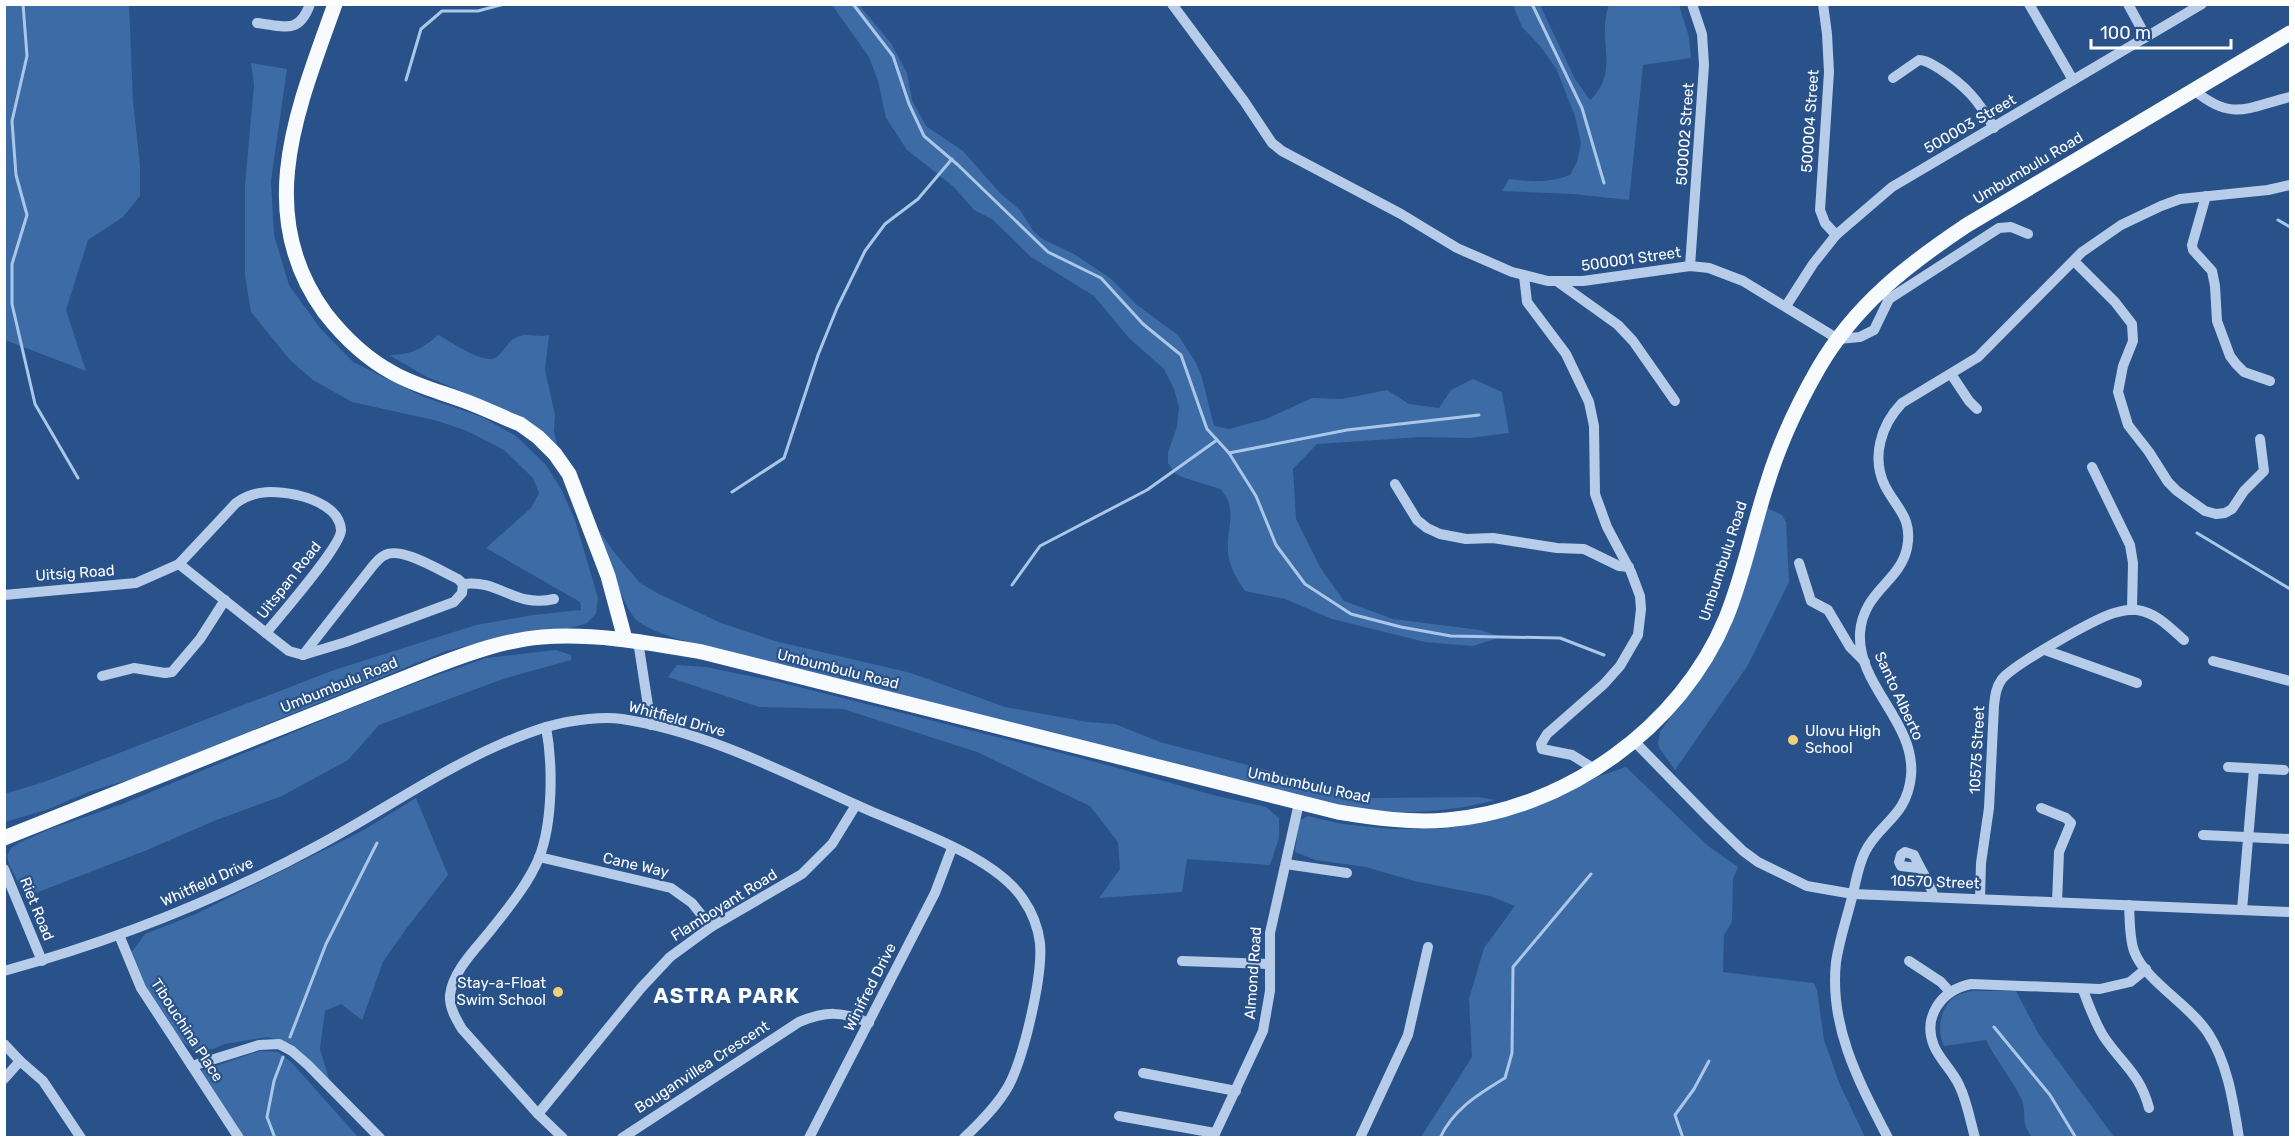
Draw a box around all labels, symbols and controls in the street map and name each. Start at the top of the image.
scale bar [2091,12,2230,50]
text: 100 m [2100,22,2151,44]
street label: 500004 Street [1797,69,1823,173]
street label: 500002 Street [1672,82,1698,186]
street label: 500003 Street [1921,90,2019,158]
street label: Umbumbulu Road [1970,128,2086,208]
street label: 500001 Street [1580,243,1682,275]
street label: Umbumbulu Road [1695,499,1751,623]
street label: Uitspan Road [253,538,325,622]
street label: Uitsig Road [35,561,115,585]
street label: Umbumbulu Road [775,645,901,693]
street label: Santo Alberto [1871,649,1927,743]
street label: Umbumbulu Road [278,653,400,717]
street label: Whitfield Drive [627,697,727,741]
street label: 10575 Street [1966,705,1988,795]
place label: Ulovu High School [1805,722,1881,757]
marker: Ulovu High School [1786,733,1800,747]
street label: Umbumbulu Road [1246,763,1372,807]
street label: Cane Way [601,849,671,881]
street label: Whitfield Drive [158,854,256,910]
street label: Flamboyant Road [668,865,780,945]
street label: 10570 Street [1890,871,1980,893]
street label: Riet Road [16,875,58,943]
street label: Almond Road [1241,926,1265,1020]
street label: Winifred Drive [840,940,900,1034]
place label: Stay-a-Float Swim School [456,974,546,1009]
street label: Tibouchina Place [147,975,227,1085]
district label: ASTRA PARK [654,983,800,1008]
marker: Stay-a-Float Swim School [551,985,565,999]
street label: Bouganvillea Crescent [631,1017,773,1117]

